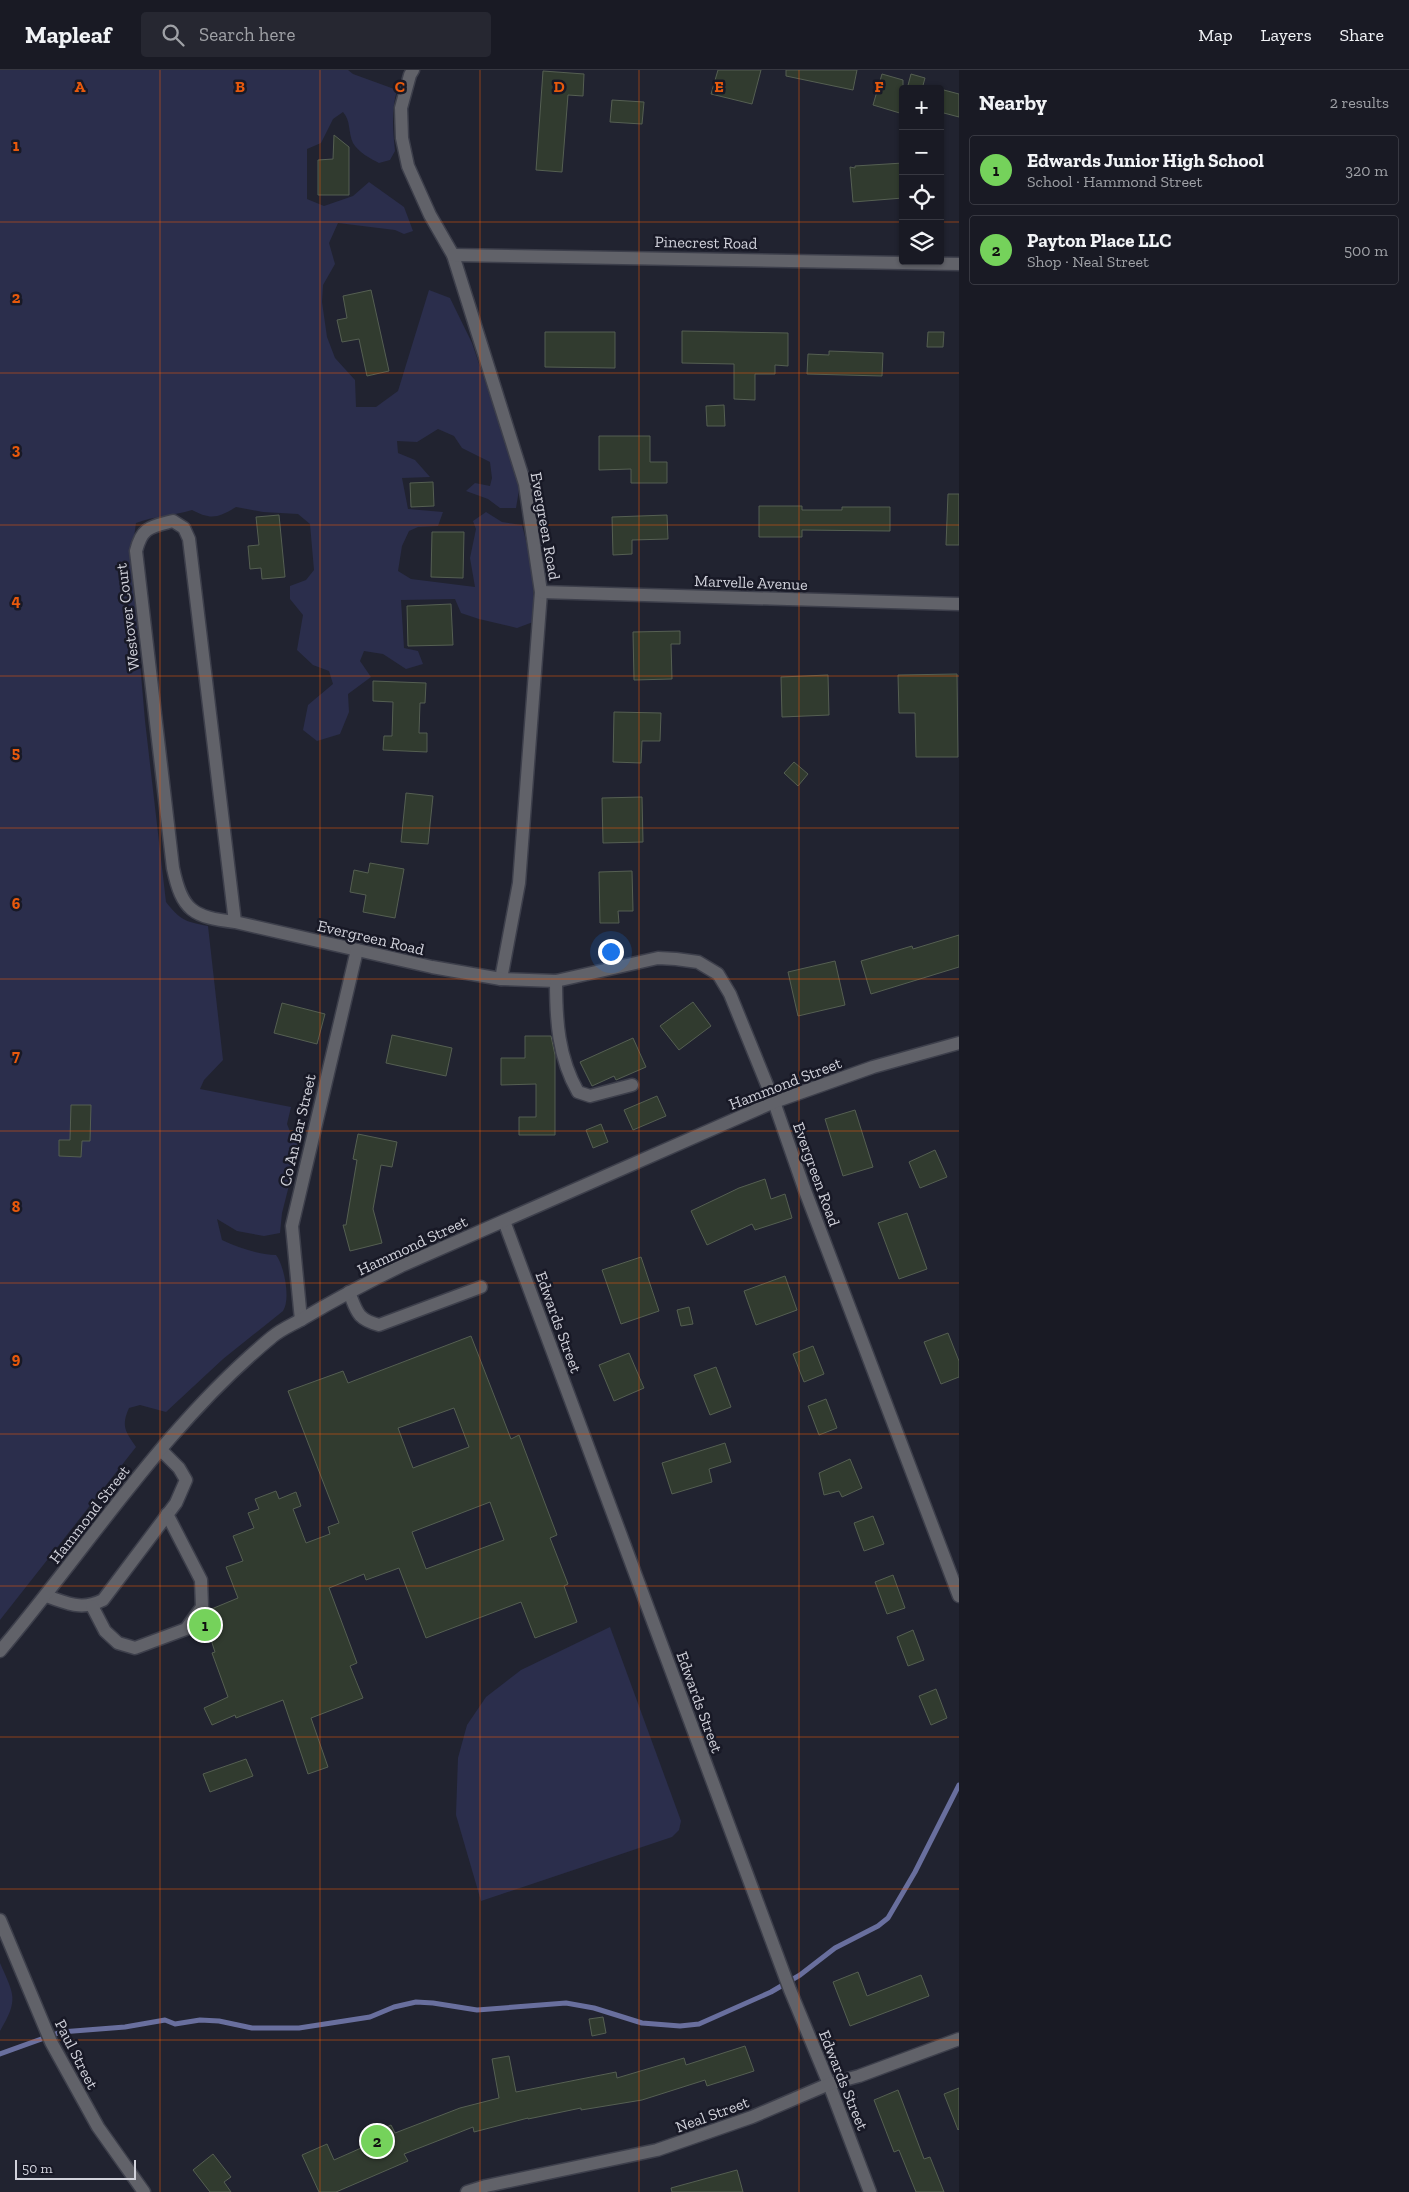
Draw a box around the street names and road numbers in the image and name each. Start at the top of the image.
street label: Pinecrest Road [654,232,758,253]
street label: Evergreen Road [527,471,564,582]
street label: Westover Court [111,562,144,672]
street label: Marvelle Avenue [694,571,808,594]
street label: Evergreen Road [316,916,426,959]
street label: Hammond Street [726,1053,844,1114]
street label: Co An Bar Street [275,1072,320,1188]
street label: Evergreen Road [789,1120,844,1229]
street label: Hammond Street [354,1212,470,1279]
street label: Edwards Street [531,1269,586,1375]
street label: Hammond Street [45,1461,134,1567]
street label: Edwards Street [672,1649,727,1755]
street label: Paul Street [51,2016,102,2092]
street label: Edwards Street [815,2027,872,2133]
street label: Neal Street [673,2092,752,2137]

